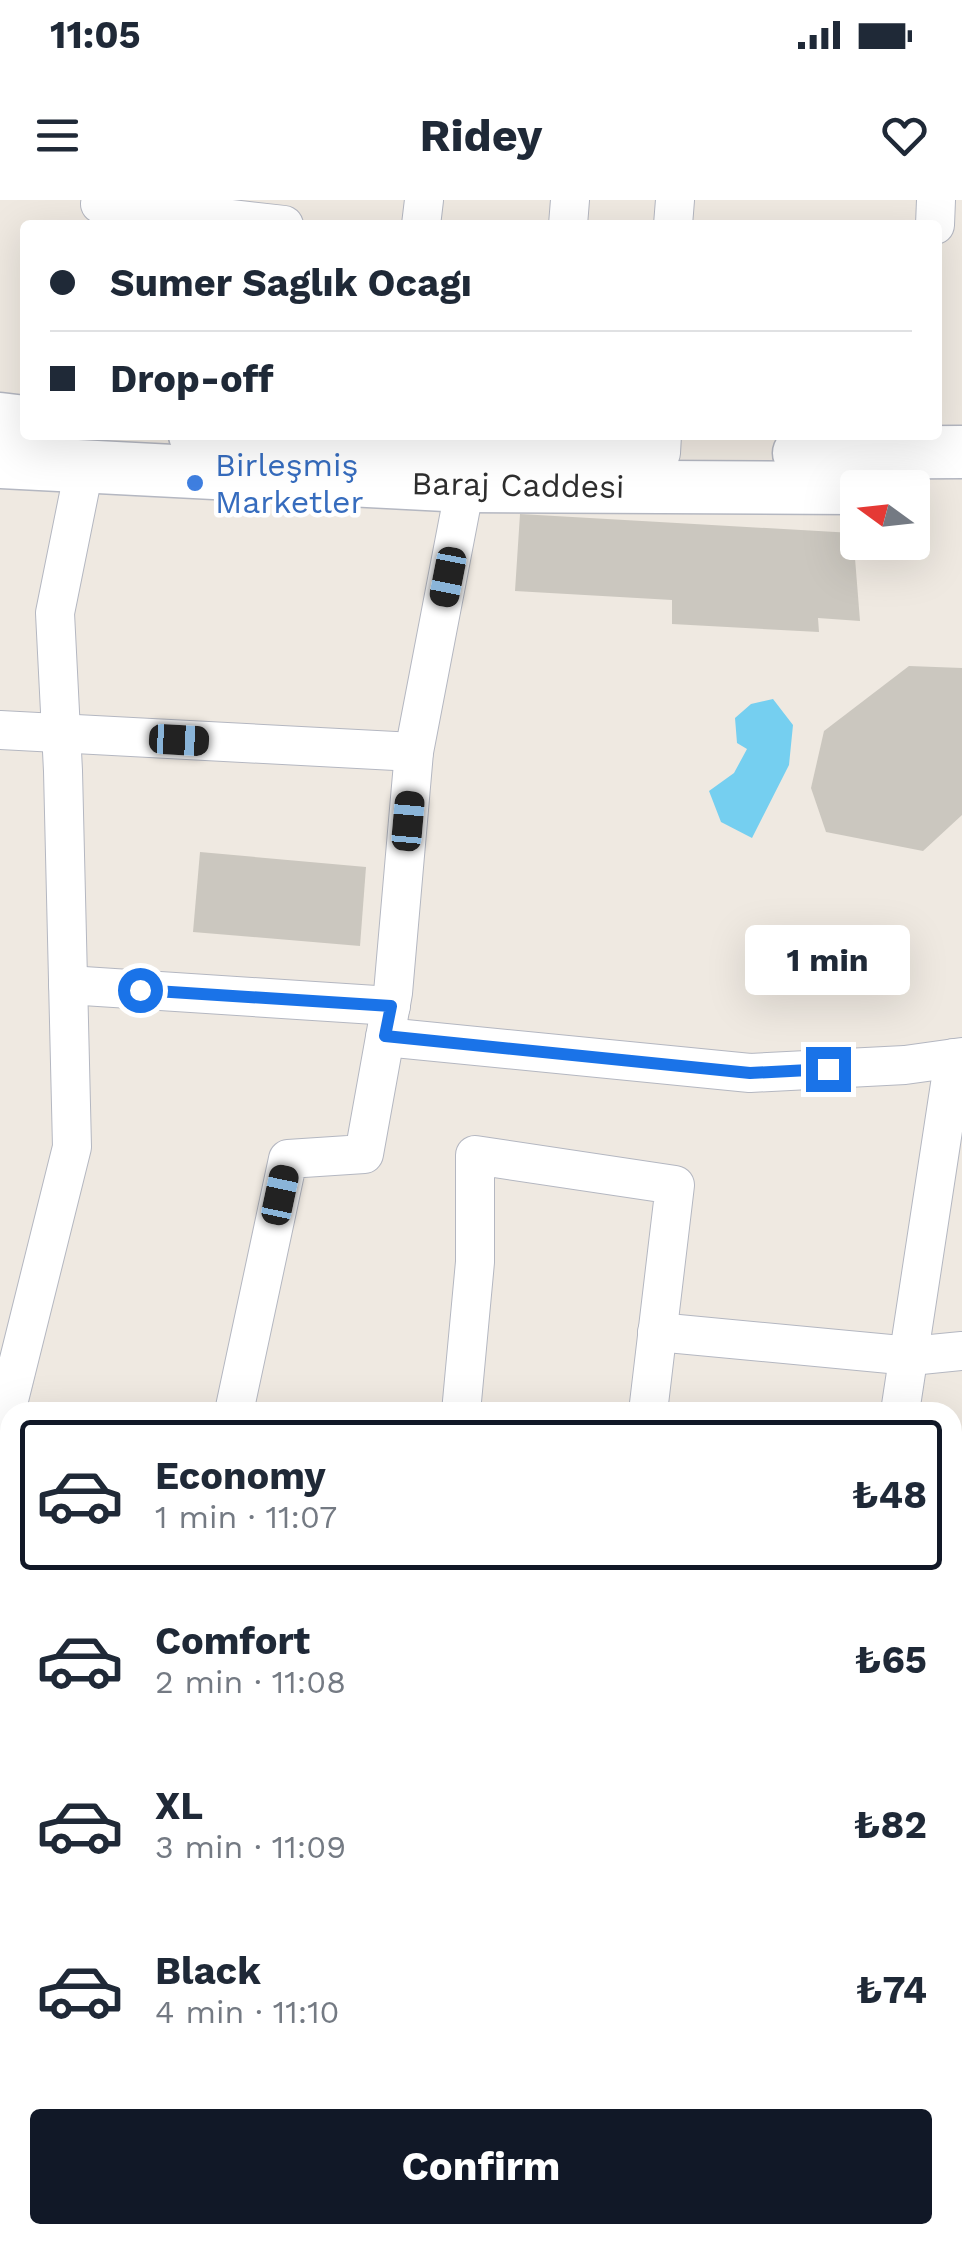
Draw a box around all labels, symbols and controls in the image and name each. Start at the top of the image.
text: 11:05 [50,13,141,57]
icon: menu [30,108,85,163]
icon: heart [877,108,932,163]
text: Ridey [420,109,542,162]
text: Sumer Saglık Ocagı [110,261,472,305]
text: Drop-off [110,357,274,401]
place label: Birleşmiş Marketler [215,446,364,521]
street label: Baraj Caddesi [411,464,625,506]
north arrow [840,470,930,560]
map controls [840,470,930,560]
marker: Birleşmiş Marketler [184,472,206,494]
car [428,545,468,609]
car [148,723,210,757]
car [390,790,426,852]
callout: 1 min [746,924,910,994]
text: 1 min [786,941,869,979]
route start [118,968,163,1013]
route end [806,1047,851,1092]
car [259,1163,301,1227]
icon: car [35,1450,125,1540]
text: Economy [155,1454,326,1498]
text: ₺48 [852,1473,927,1517]
text: 1 min · 11:07 [155,1498,337,1536]
icon: car [35,1615,125,1705]
text: Comfort [155,1619,310,1663]
text: ₺65 [854,1638,927,1682]
text: 2 min · 11:08 [155,1663,346,1701]
icon: car [35,1780,125,1870]
text: XL [155,1784,203,1828]
text: ₺82 [854,1803,927,1847]
text: 3 min · 11:09 [155,1828,346,1866]
icon: car [35,1945,125,2035]
text: Black [155,1949,261,1993]
text: ₺74 [856,1968,927,2012]
text: 4 min · 11:10 [155,1993,340,2031]
button: Confirm [30,2109,932,2224]

